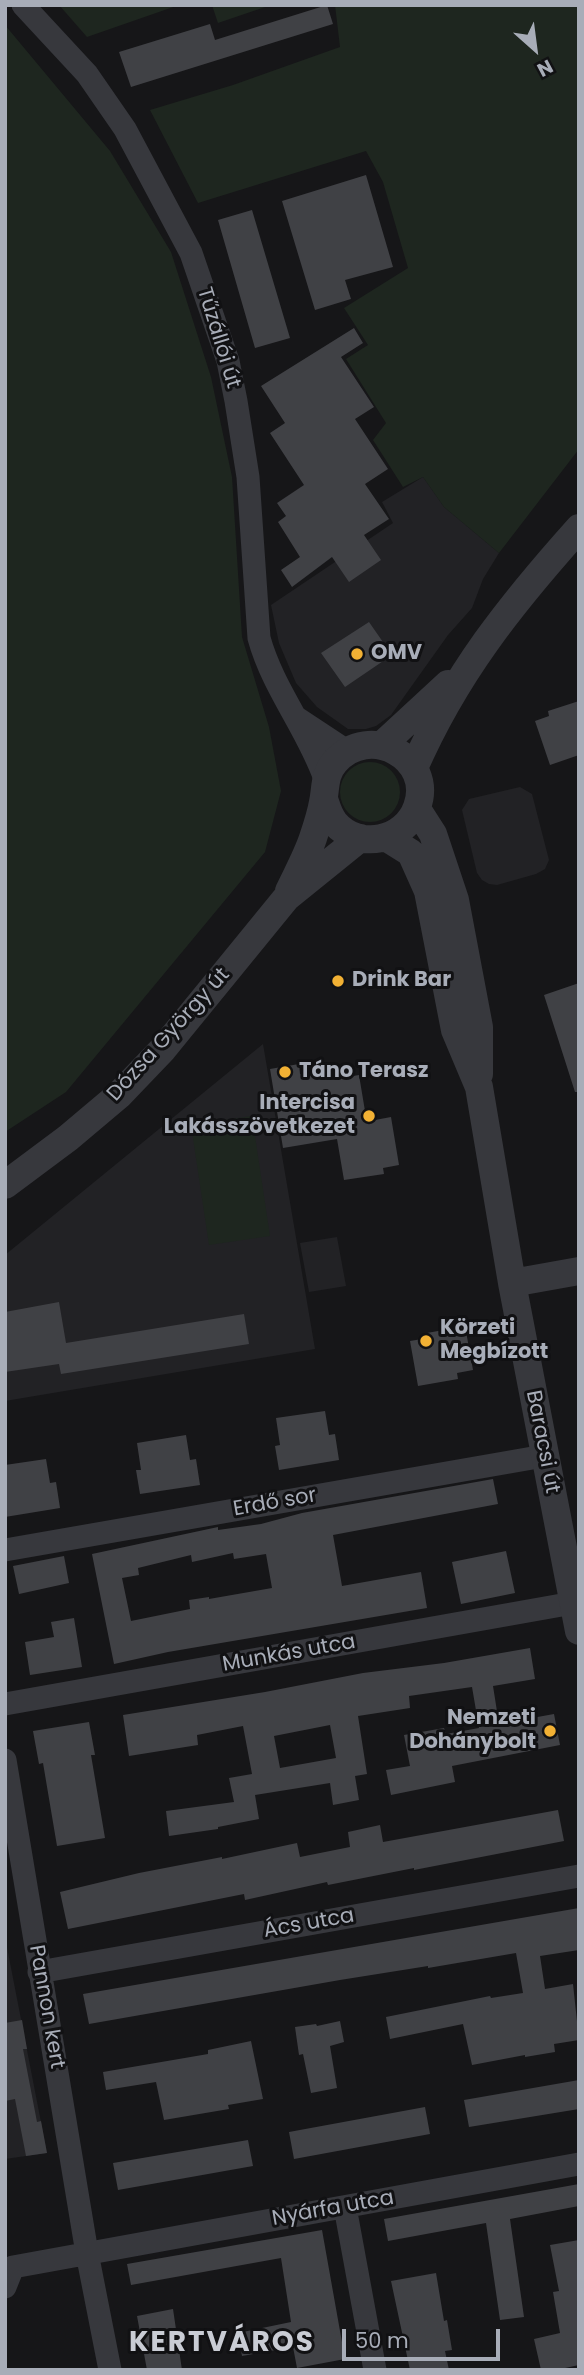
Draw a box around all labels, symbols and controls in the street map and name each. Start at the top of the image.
north arrow [500,14,570,84]
text: N [532,53,558,83]
street label: Tűzállói út [191,285,245,391]
place label: OMV [371,641,422,667]
marker: OMV [349,646,365,662]
street label: Dózsa György út [103,963,235,1107]
place label: Drink Bar [352,968,451,994]
marker: Drink Bar [330,973,346,989]
place label: Táno Terasz [299,1059,428,1085]
marker: Táno Terasz [277,1064,293,1080]
place label: Intercisa Lakásszövetkezet [164,1091,355,1141]
marker: Intercisa Lakásszövetkezet [361,1108,377,1124]
place label: Körzeti Megbízott [440,1316,548,1366]
marker: Körzeti Megbízott [418,1333,434,1349]
street label: Baracsi út [520,1388,564,1496]
street label: Erdő sor [231,1483,319,1523]
street label: Munkás utca [221,1630,357,1678]
place label: Nemzeti Dohánybolt [409,1706,536,1756]
marker: Nemzeti Dohánybolt [542,1723,558,1739]
street label: Ács utca [262,1904,356,1944]
street label: Pannon kert [23,1943,69,2071]
street label: Nyárfa utca [270,2186,396,2232]
scale bar [346,2316,504,2360]
text: 50 m [355,2326,409,2355]
district label: KERTVÁROS [130,2327,314,2361]

